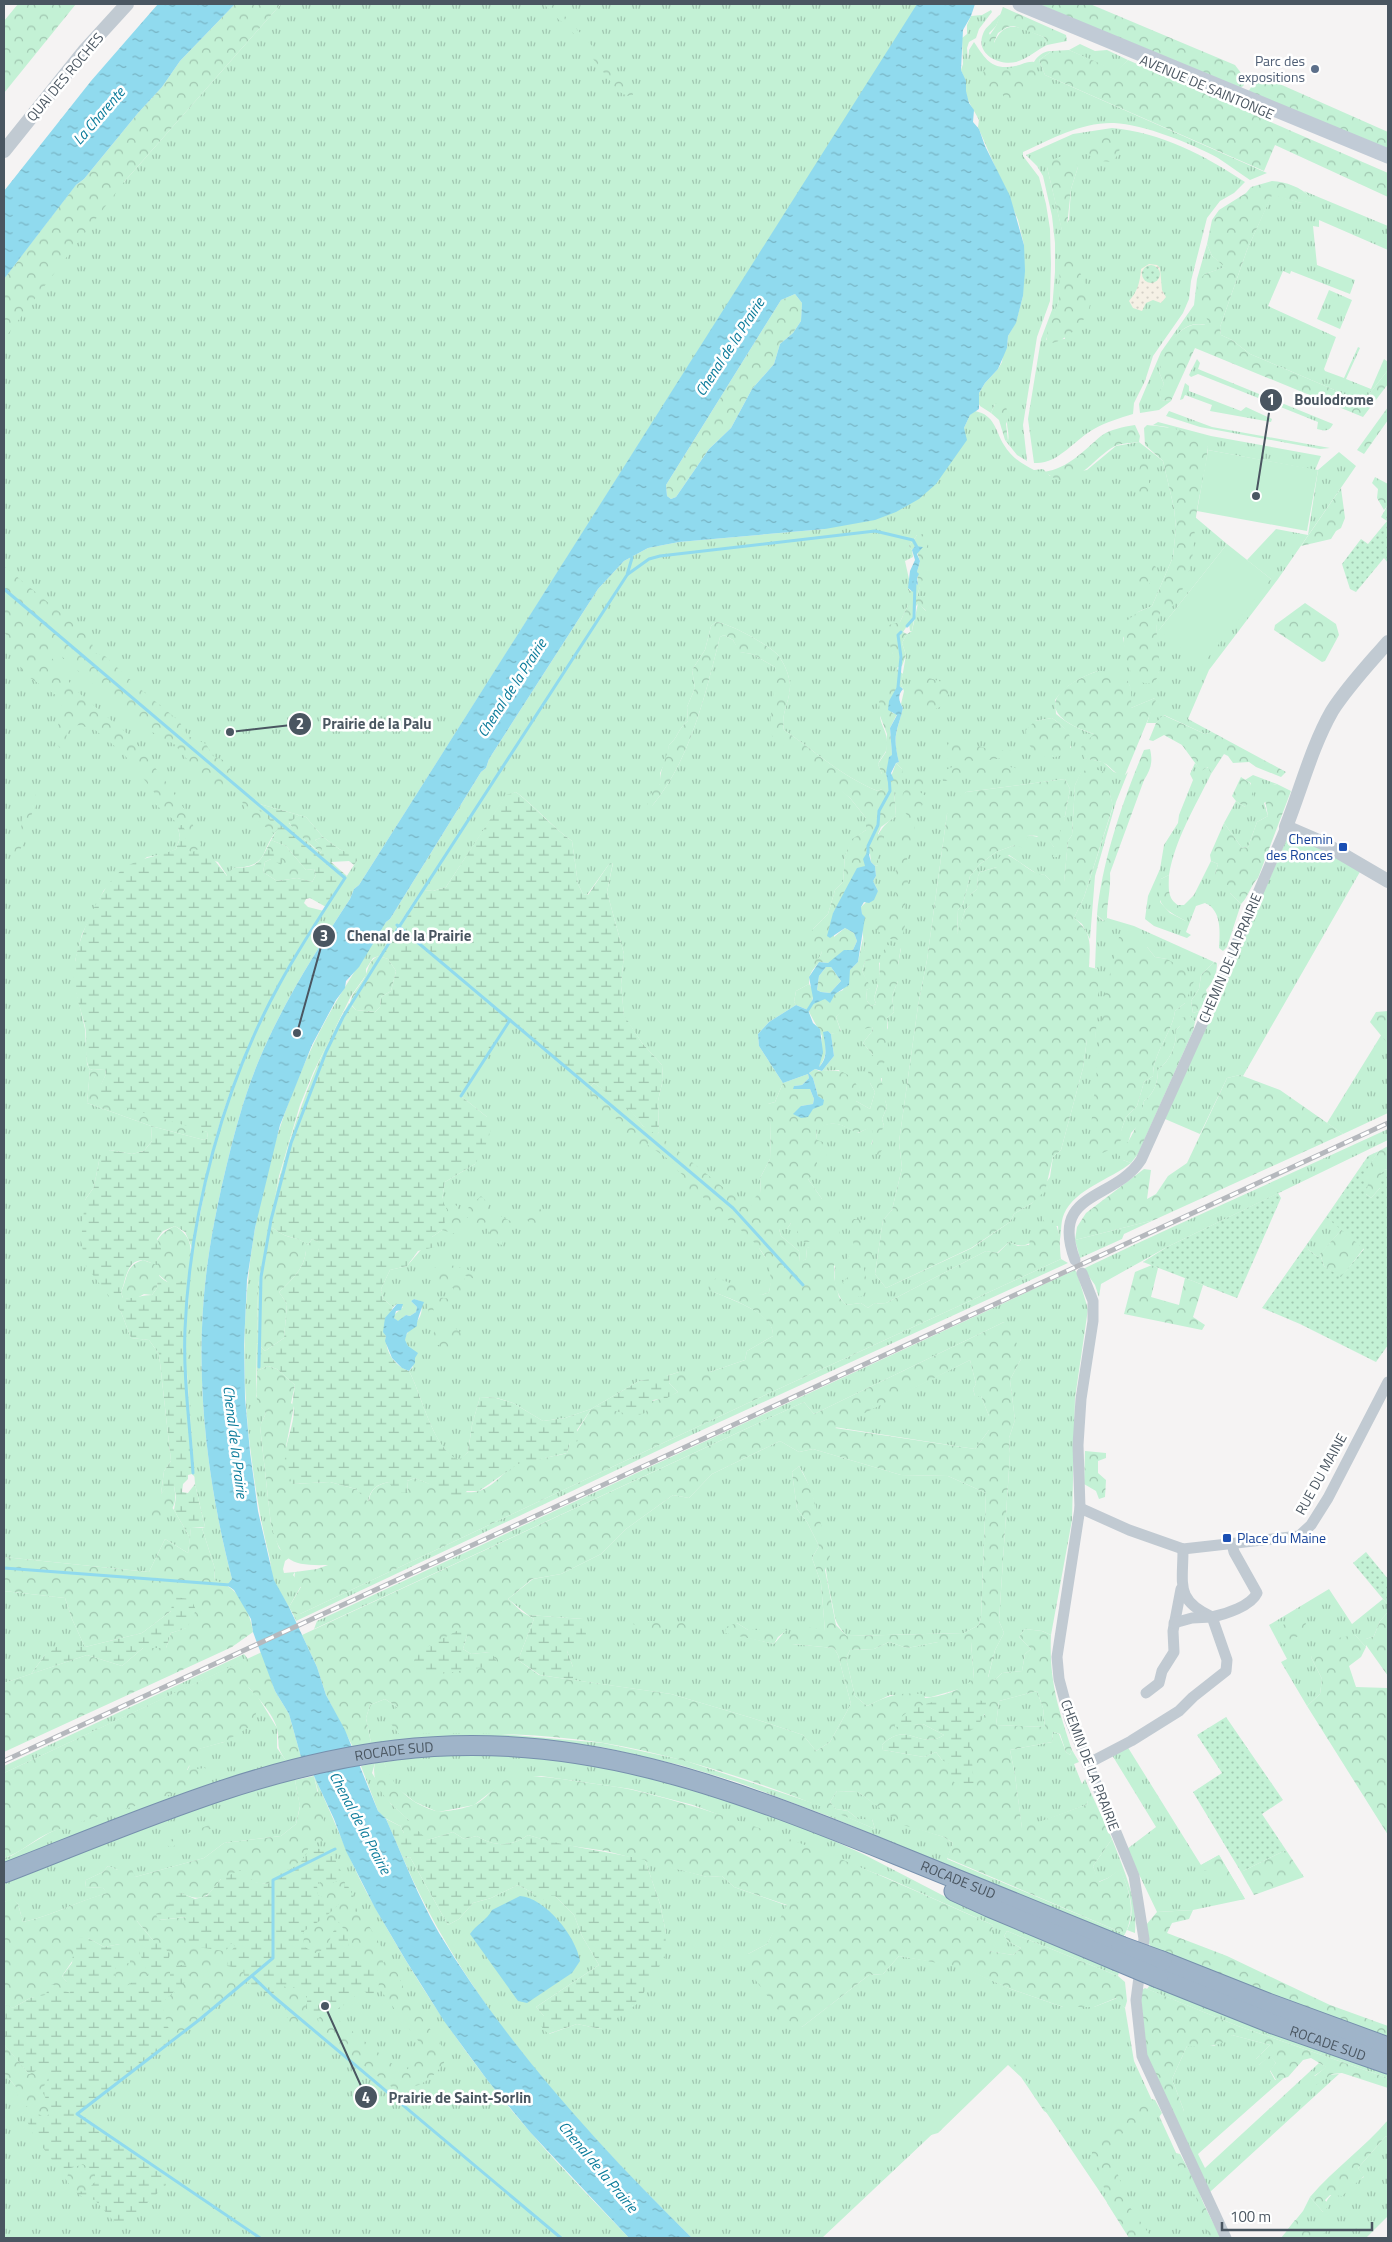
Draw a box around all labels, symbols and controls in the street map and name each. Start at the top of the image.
street label: QUAI DES ROCHES [21,28,108,126]
street label: AVENUE DE SAINTONGE [1137,49,1278,124]
place label: Parc des expositions [1238,50,1305,87]
marker: Parc des expositions [1309,63,1321,75]
water label: La Charente [67,81,131,150]
water label: Chenal de la Prairie [689,292,771,401]
callout: Boulodrome [1259,385,1383,415]
text: 1 [1267,388,1275,411]
text: Boulodrome [1294,388,1374,411]
water label: Chenal de la Prairie [471,633,553,742]
callout: Prairie de la Palu [288,709,442,739]
text: 2 [296,712,304,735]
text: Prairie de la Palu [322,712,432,735]
place label: Chemin des Ronces [1266,828,1333,865]
marker: Chemin des Ronces [1337,841,1349,853]
street label: CHEMIN DE LA PRAIRIE [1193,890,1266,1026]
callout: Chenal de la Prairie [311,921,481,951]
text: 3 [320,924,328,947]
text: Chenal de la Prairie [347,924,472,947]
water label: Chenal de la Prairie [217,1384,254,1501]
street label: RUE DU MAINE [1289,1429,1352,1518]
place label: Place du Maine [1237,1527,1326,1548]
marker: Place du Maine [1221,1532,1233,1544]
street label: CHEMIN DE LA PRAIRIE [1056,1696,1125,1834]
street label: ROCADE SUD [353,1736,434,1766]
water label: Chenal de la Prairie [324,1767,398,1879]
street label: ROCADE SUD [918,1855,999,1904]
street label: ROCADE SUD [1287,2020,1369,2066]
callout: Prairie de Saint-Sorlin [354,2082,541,2112]
text: 4 [362,2086,370,2109]
text: Prairie de Saint-Sorlin [389,2086,531,2109]
water label: Chenal de la Prairie [553,2116,644,2218]
scale bar [1222,2200,1372,2232]
text: 100 m [1230,2205,1271,2228]

